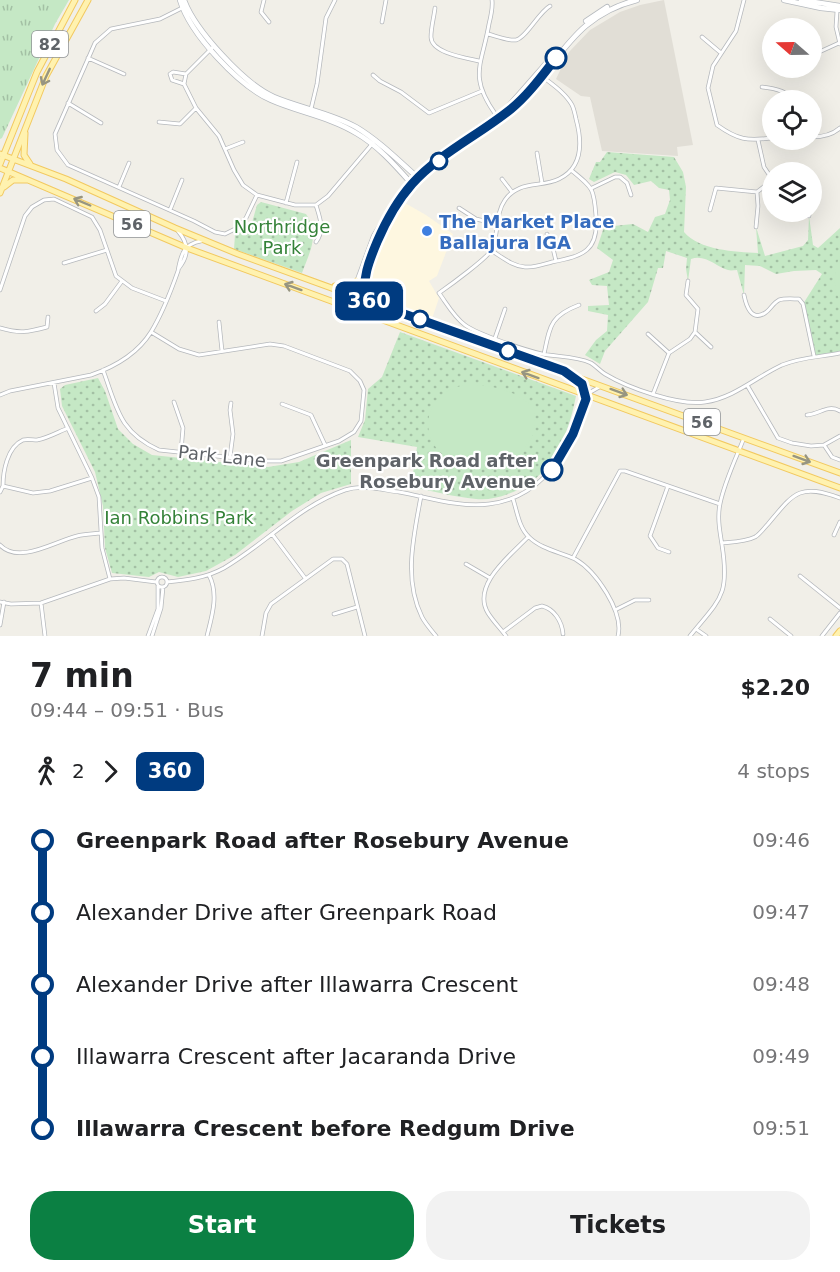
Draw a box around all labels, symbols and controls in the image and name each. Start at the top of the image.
north arrow [762,18,822,78]
map controls [762,18,822,222]
road number: 82 [32,31,68,57]
unlabelled marker [545,47,567,69]
one-way arrow [40,67,52,85]
button: locate [762,90,822,150]
unlabelled marker [430,152,448,170]
button: layers [762,162,822,222]
one-way arrow [74,195,92,207]
road number: 56 [114,211,150,237]
place label: The Market Place Ballajura IGA [439,211,614,253]
park label: Northridge Park [234,216,330,258]
marker: The Market Place Ballajura IGA [420,224,434,238]
one-way arrow [284,281,303,292]
line badge: 360 [334,282,404,320]
text: 360 [347,289,391,313]
unlabelled marker [411,310,429,328]
unlabelled marker [499,342,517,360]
one-way arrow [521,368,540,379]
one-way arrow [609,387,628,398]
road number: 56 [684,409,720,435]
street label: Park Lane [177,441,267,471]
place label: Greenpark Road after Rosebury Avenue [316,450,536,492]
one-way arrow [792,454,811,465]
marker: Greenpark Road after Rosebury Avenue [541,459,563,481]
park label: Ian Robbins Park [104,507,254,528]
text: 7 min [30,656,134,695]
text: $2.20 [740,675,810,700]
text: 09:44 – 09:51 · Bus [30,698,224,722]
icon: walk [30,755,63,788]
icon: forward [94,755,127,788]
text: 2 [72,759,85,783]
text: 360 [148,759,192,783]
text: 4 stops [737,759,810,783]
text: Greenpark Road after Rosebury Avenue [76,828,569,853]
text: 09:46 [752,828,810,852]
text: Alexander Drive after Greenpark Road [76,900,497,925]
text: 09:47 [752,900,810,924]
text: Alexander Drive after Illawarra Crescent [76,972,518,997]
text: 09:48 [752,972,810,996]
text: Illawarra Crescent after Jacaranda Drive [76,1044,516,1069]
text: 09:49 [752,1044,810,1068]
text: Illawarra Crescent before Redgum Drive [76,1116,575,1141]
text: 09:51 [752,1116,810,1140]
button: Start [30,1191,414,1260]
button: Tickets [426,1191,810,1260]

